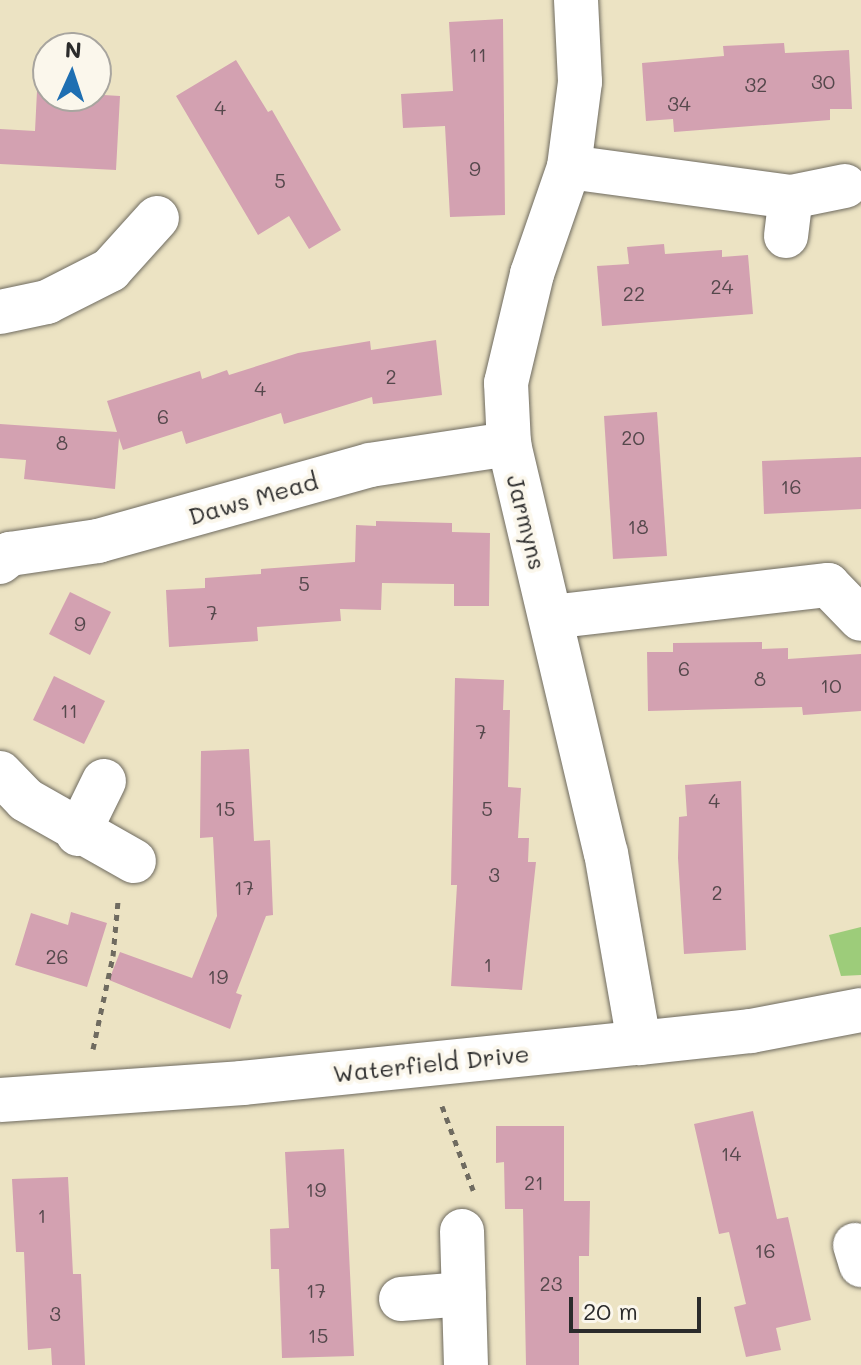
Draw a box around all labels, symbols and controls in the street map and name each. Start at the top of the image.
north arrow [32,32,112,112]
text: N [64,35,82,64]
house number: 11 [469,42,487,66]
house number: 30 [811,69,835,93]
house number: 32 [745,72,767,96]
house number: 34 [667,91,691,115]
house number: 4 [214,95,226,119]
house number: 9 [469,156,481,180]
house number: 5 [274,168,286,192]
house number: 24 [711,274,733,298]
house number: 22 [623,281,645,305]
house number: 2 [385,364,397,388]
house number: 4 [254,376,266,400]
house number: 6 [157,404,169,428]
house number: 20 [621,425,645,449]
house number: 8 [56,430,68,454]
street label: Daws Mead [185,466,321,530]
street label: Jarmyns [501,472,553,572]
house number: 16 [780,474,802,498]
house number: 18 [627,514,649,538]
house number: 5 [298,571,310,595]
house number: 7 [206,600,218,624]
house number: 9 [74,611,86,635]
house number: 6 [678,656,690,680]
house number: 8 [754,666,766,690]
house number: 10 [820,673,842,697]
house number: 11 [60,698,78,722]
house number: 7 [475,719,487,743]
house number: 4 [708,788,720,812]
house number: 15 [215,796,235,820]
house number: 5 [481,796,493,820]
house number: 3 [488,862,500,886]
house number: 17 [234,875,254,899]
house number: 2 [711,880,723,904]
house number: 26 [45,944,69,968]
house number: 1 [484,952,492,976]
house number: 19 [208,964,228,988]
street label: Waterfield Drive [331,1038,531,1088]
house number: 14 [721,1141,741,1165]
house number: 21 [524,1170,544,1194]
house number: 19 [306,1177,326,1201]
house number: 1 [38,1203,46,1227]
house number: 16 [754,1238,776,1262]
house number: 23 [540,1271,562,1295]
house number: 17 [306,1278,326,1302]
scale bar [573,1281,705,1331]
text: 20 m [583,1295,638,1326]
house number: 3 [49,1301,61,1325]
house number: 15 [308,1323,328,1347]

